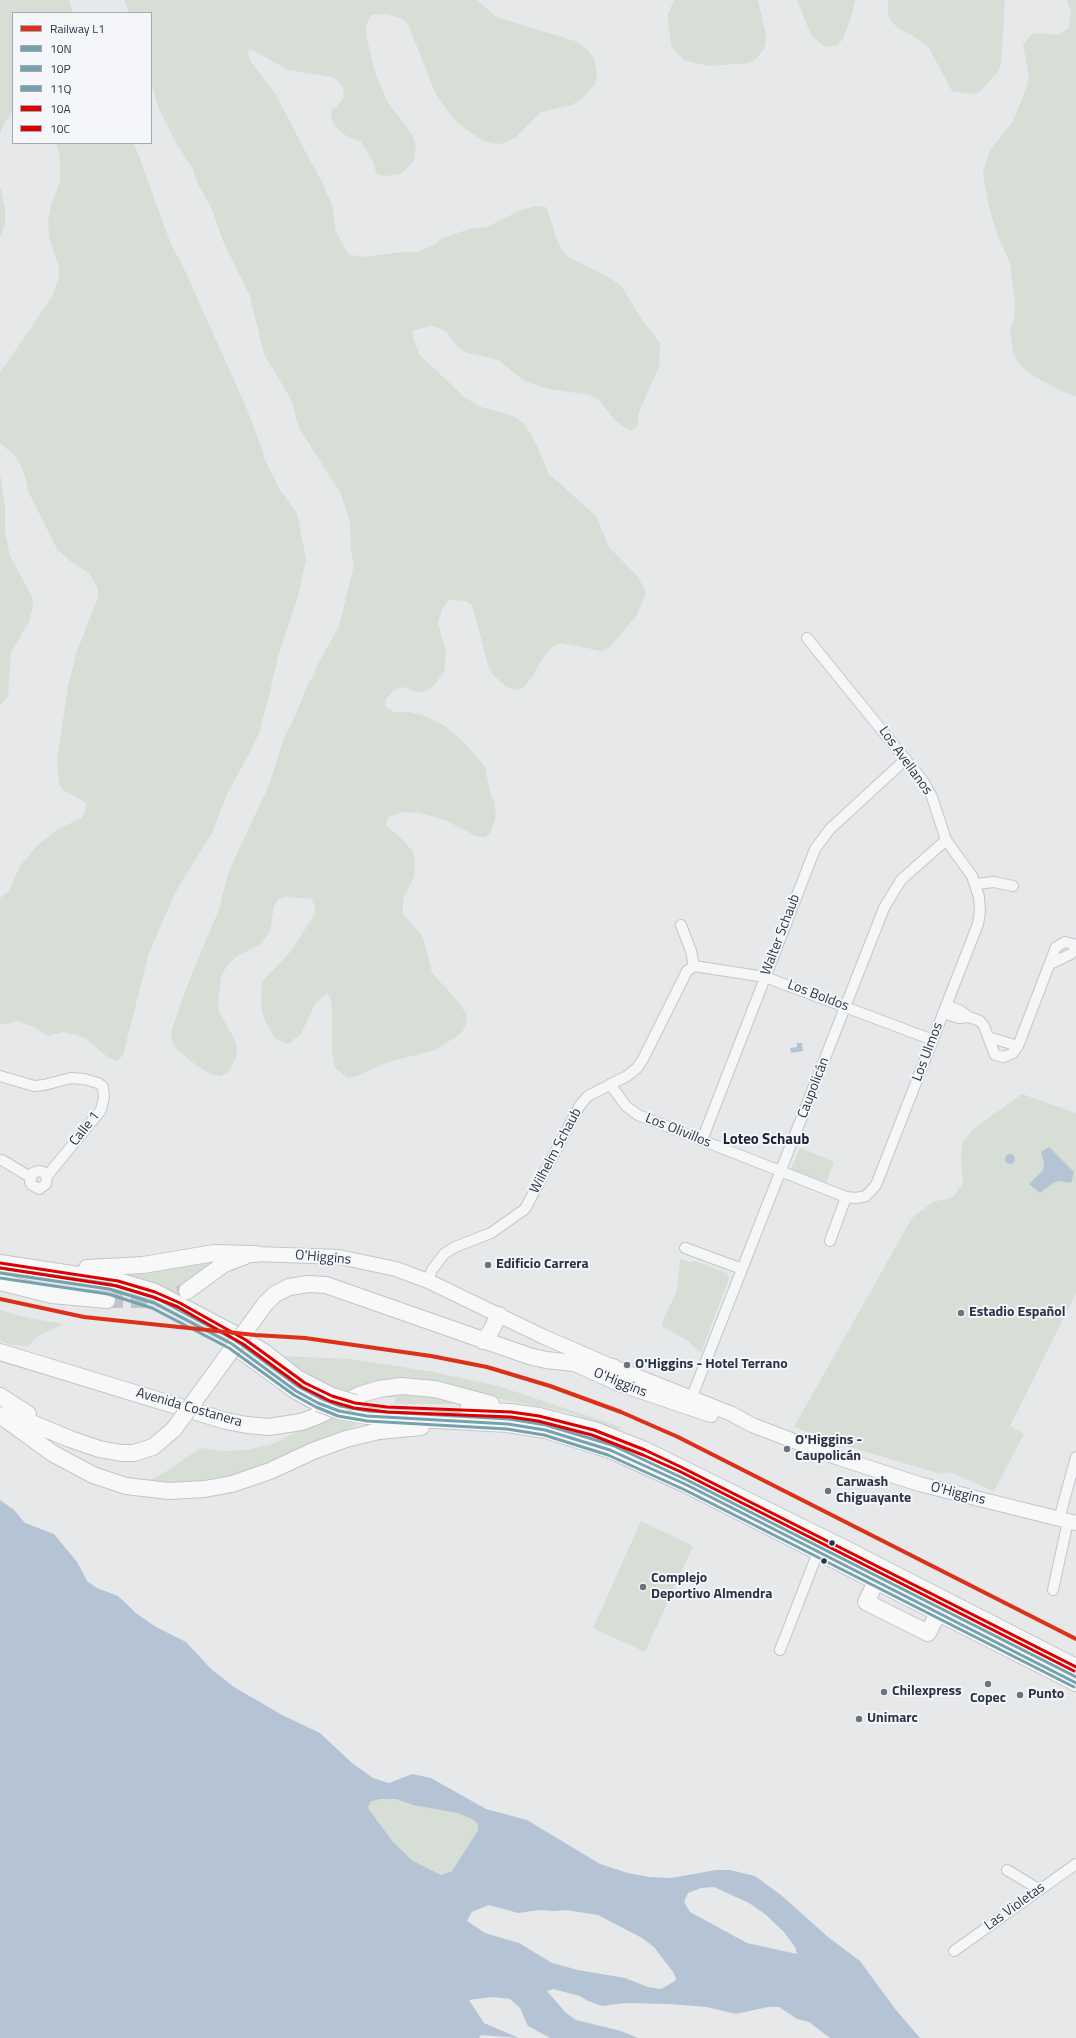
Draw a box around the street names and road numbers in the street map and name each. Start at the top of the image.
street label: Los Avellanos [875,724,935,798]
street label: Walter Schaub [758,892,804,978]
street label: Los Boldos [785,977,851,1015]
street label: Los Ulmos [909,1020,947,1084]
street label: Caupolicán [795,1055,833,1121]
street label: Wilhelm Schaub [526,1105,586,1197]
street label: Calle 1 [66,1108,104,1150]
street label: Los Olivillos [643,1110,713,1152]
street label: O'Higgins [294,1247,352,1269]
street label: O'Higgins [591,1365,649,1401]
street label: Avenida Costanera [134,1385,244,1431]
street label: O'Higgins [929,1479,987,1509]
street label: Las Violetas [981,1879,1049,1935]

